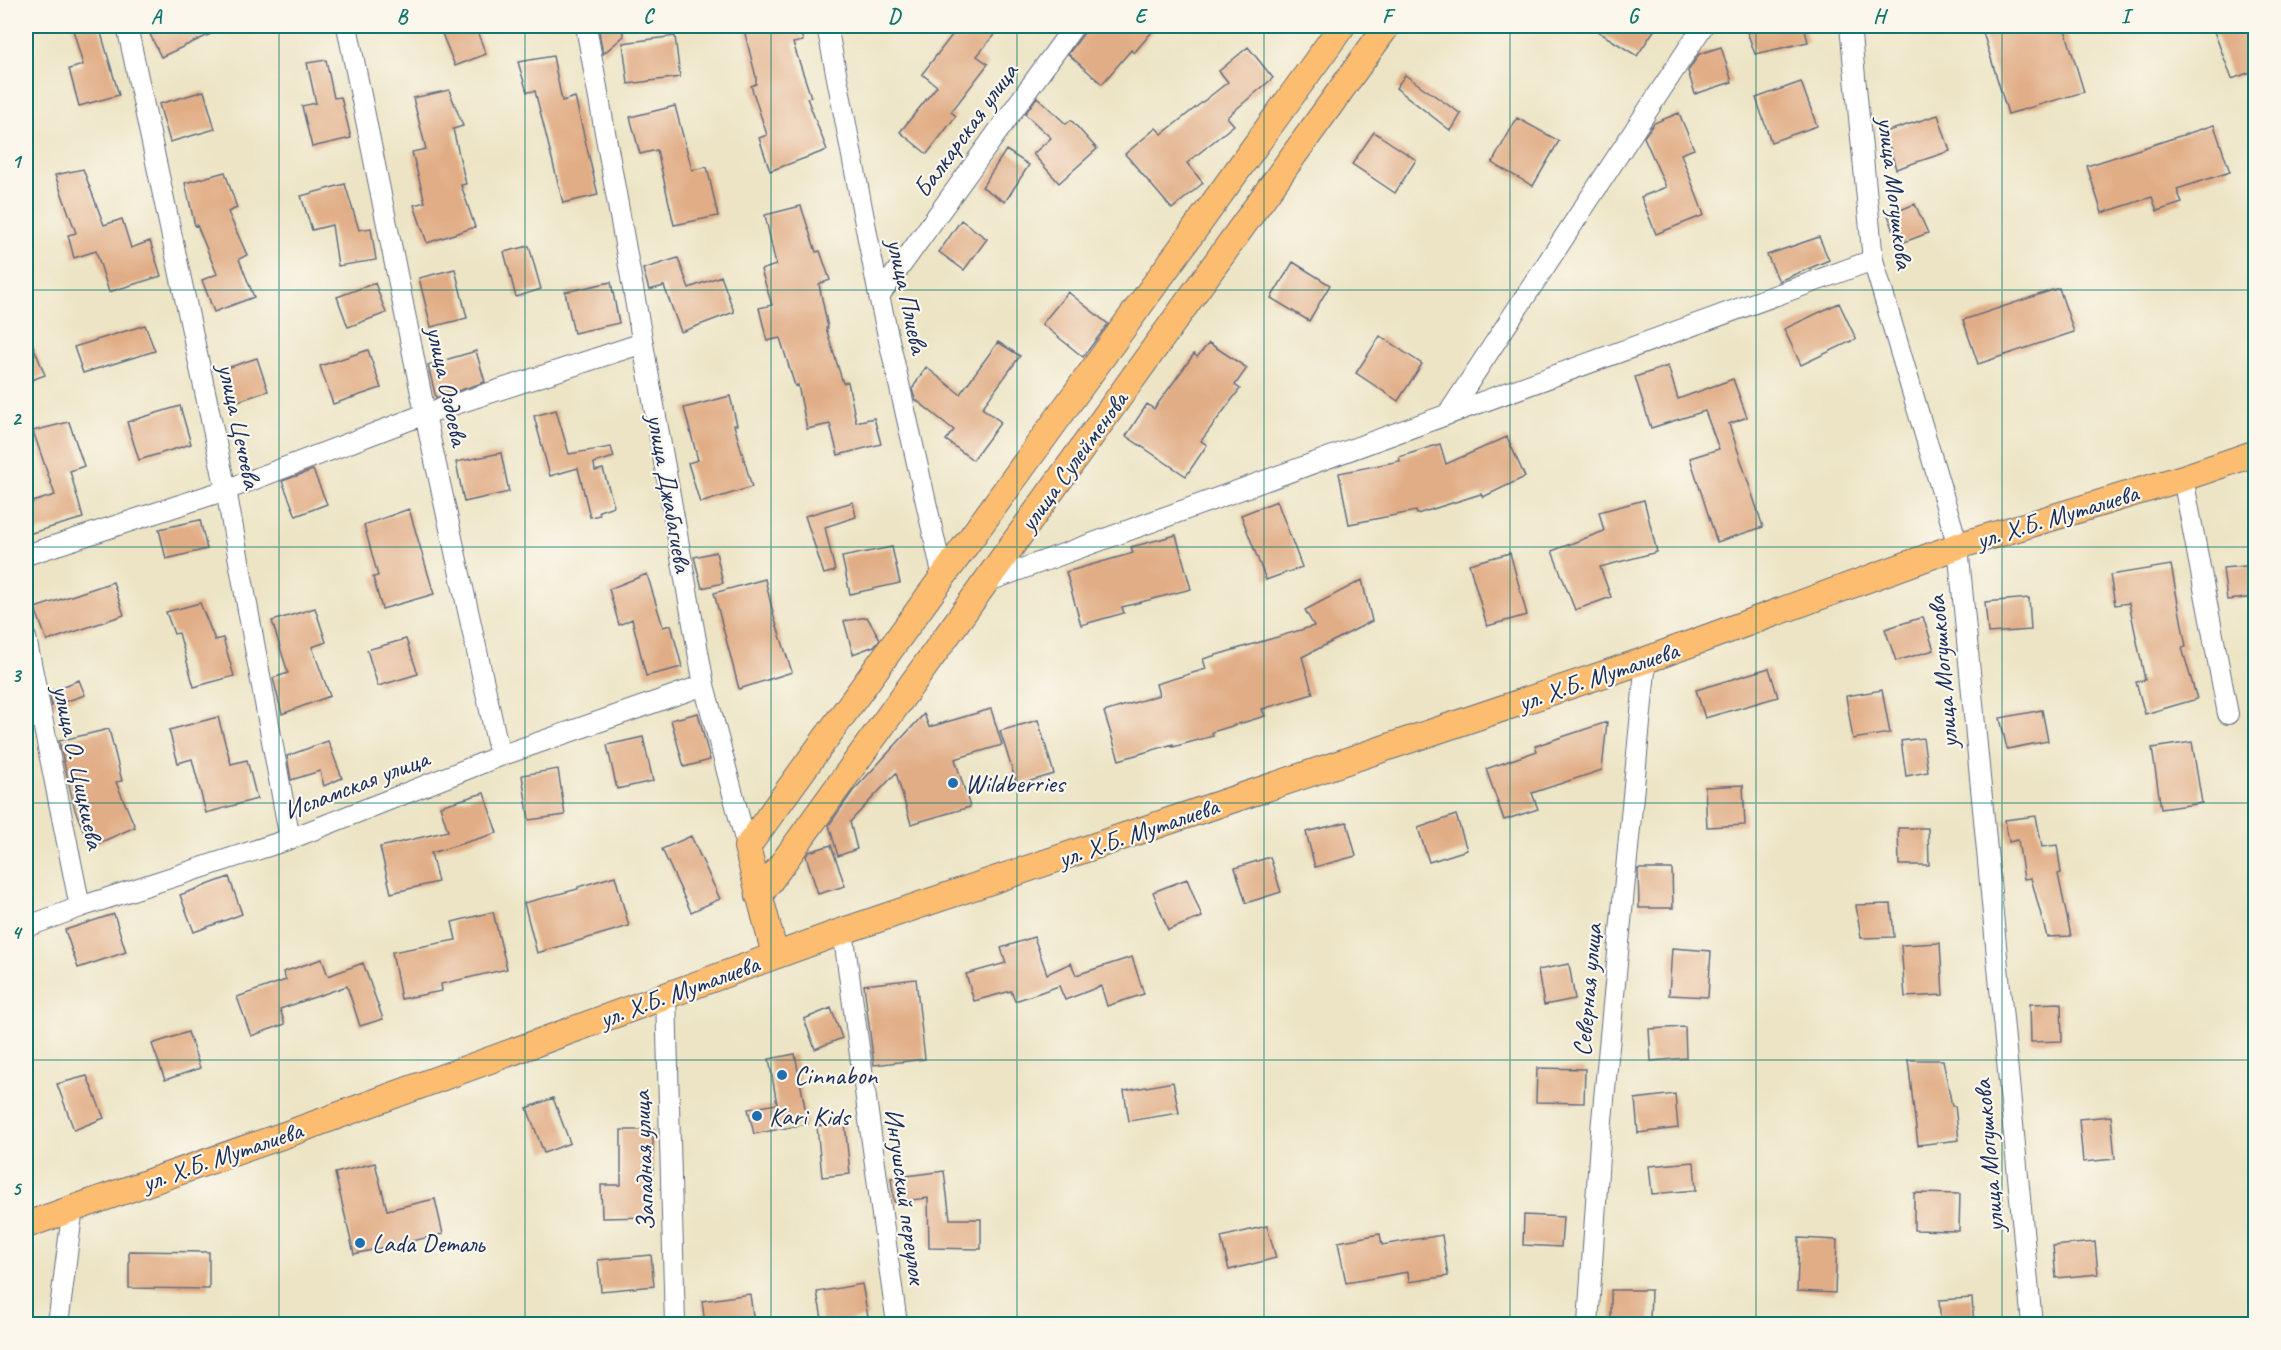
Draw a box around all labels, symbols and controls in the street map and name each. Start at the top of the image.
text: A [151,4,163,29]
text: B [397,4,409,29]
text: C [643,4,655,29]
text: D [888,4,902,29]
text: E [1135,4,1149,29]
text: F [1382,4,1396,29]
text: G [1628,4,1641,29]
text: H [1873,4,1888,29]
text: I [2121,4,2134,29]
street label: Балкарская улица [906,55,1026,204]
street label: улица Могушкова [1870,113,1921,273]
text: 1 [12,149,23,174]
street label: улица Плиева [879,234,936,359]
street label: улица Оздоева [418,321,477,451]
street label: улица Цечоева [210,359,269,493]
street label: улица Сулейменова [1010,383,1137,539]
text: 2 [12,406,23,431]
street label: улица Джабагиева [639,410,700,576]
street label: ул. Х.Б. Муталиева [1970,476,2144,557]
street label: улица Могушкова [1919,593,1966,752]
street label: ул. Х.Б. Муталиева [1512,633,1684,720]
text: 3 [12,663,23,688]
street label: улица О. Цицкиева [45,680,112,854]
street label: Исламская улица [279,741,435,827]
place label: Wildberries [965,767,1067,800]
marker: Wildberries [946,776,960,790]
street label: ул. Х.Б. Муталиева [1052,789,1224,876]
text: 4 [12,920,24,945]
street label: Северная улица [1565,921,1610,1058]
street label: ул. Х.Б. Муталиева [593,947,765,1036]
place label: Cinnabon [794,1059,878,1092]
marker: Cinnabon [775,1068,789,1082]
street label: улица Могушкова [1965,1077,2012,1236]
street label: Западная улица [625,1089,662,1232]
place label: Kari Kids [769,1100,852,1133]
street label: Ингушский переулок [877,1106,934,1288]
marker: Kari Kids [750,1109,764,1123]
street label: ул. Х.Б. Муталиева [136,1113,308,1200]
text: 5 [12,1176,23,1201]
place label: Lada Dеталь [372,1227,486,1260]
marker: Lada Dеталь [353,1236,367,1250]

